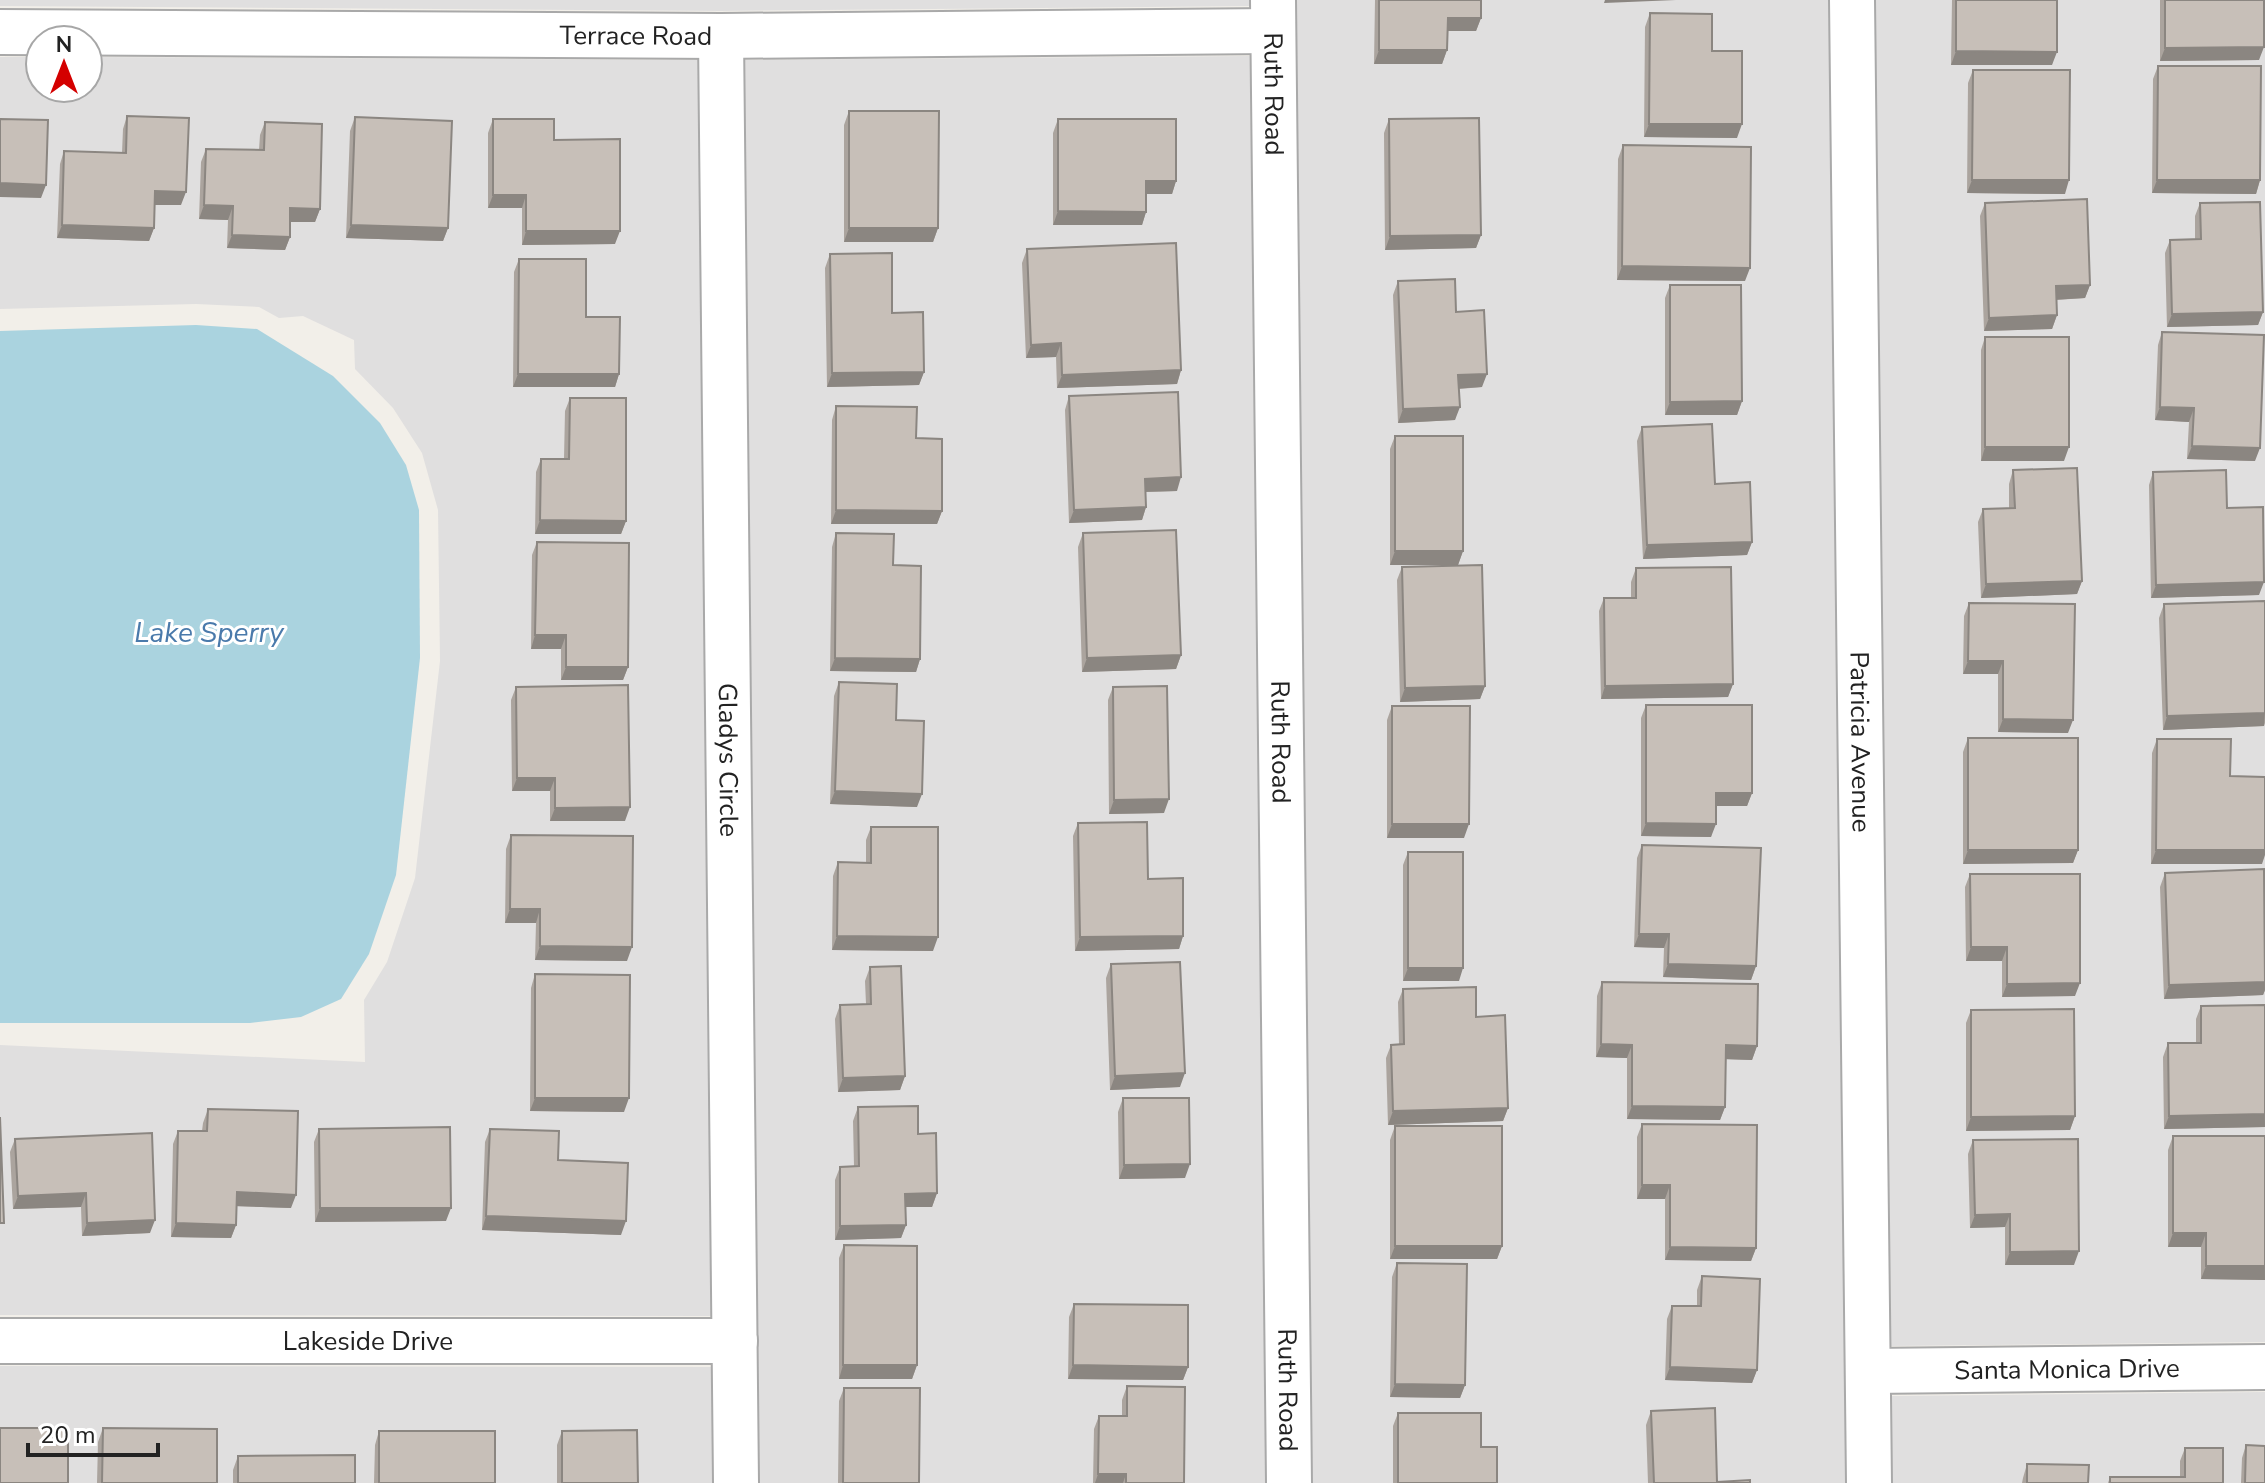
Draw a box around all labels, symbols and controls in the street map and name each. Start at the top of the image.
street label: Terrace Road [560,18,712,54]
north arrow [24,24,104,104]
text: N [56,30,72,60]
street label: Ruth Road [1255,32,1292,156]
water label: Lake Sperry [134,614,285,652]
street label: Patricia Avenue [1841,651,1879,833]
street label: Ruth Road [1262,680,1299,804]
street label: Gladys Circle [710,683,746,837]
street label: Lakeside Drive [283,1324,453,1359]
street label: Ruth Road [1269,1328,1306,1452]
street label: Santa Monica Drive [1954,1351,2180,1388]
scale bar [28,1407,158,1457]
text: 20 m [40,1419,96,1451]

